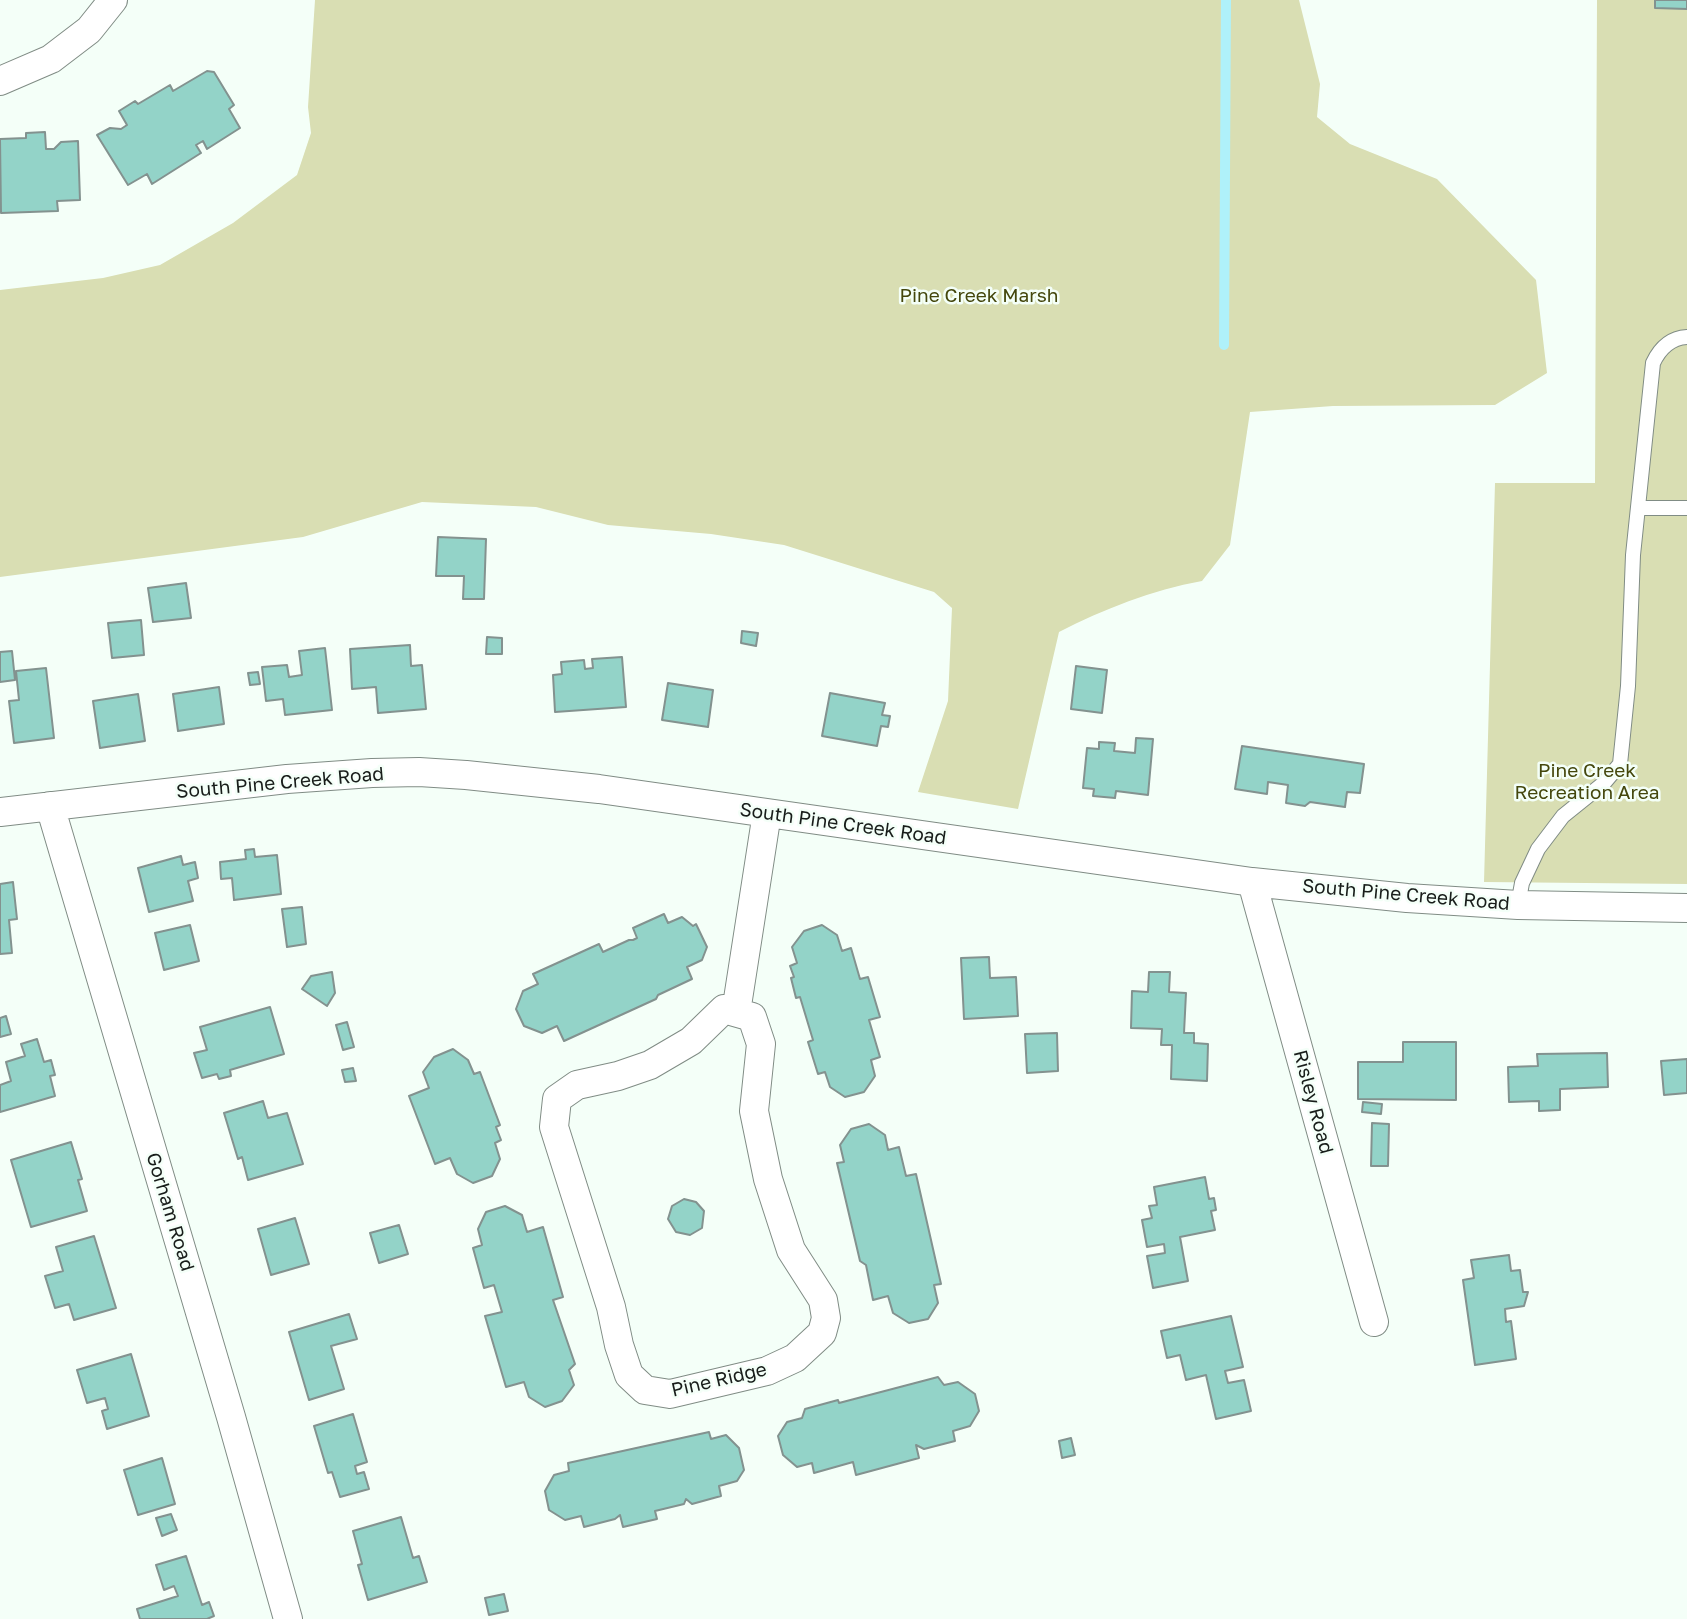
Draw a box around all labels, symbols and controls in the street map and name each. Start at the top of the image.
park label: Pine Creek Marsh [900,285,1058,307]
park label: Pine Creek Recreation Area [1514,760,1660,804]
street label: South Pine Creek Road [175,763,385,803]
street label: South Pine Creek Road [738,798,948,850]
street label: South Pine Creek Road [1301,875,1511,915]
street label: Risley Road [1288,1048,1338,1156]
street label: Gorham Road [141,1150,199,1274]
street label: Pine Ridge [669,1358,769,1402]

